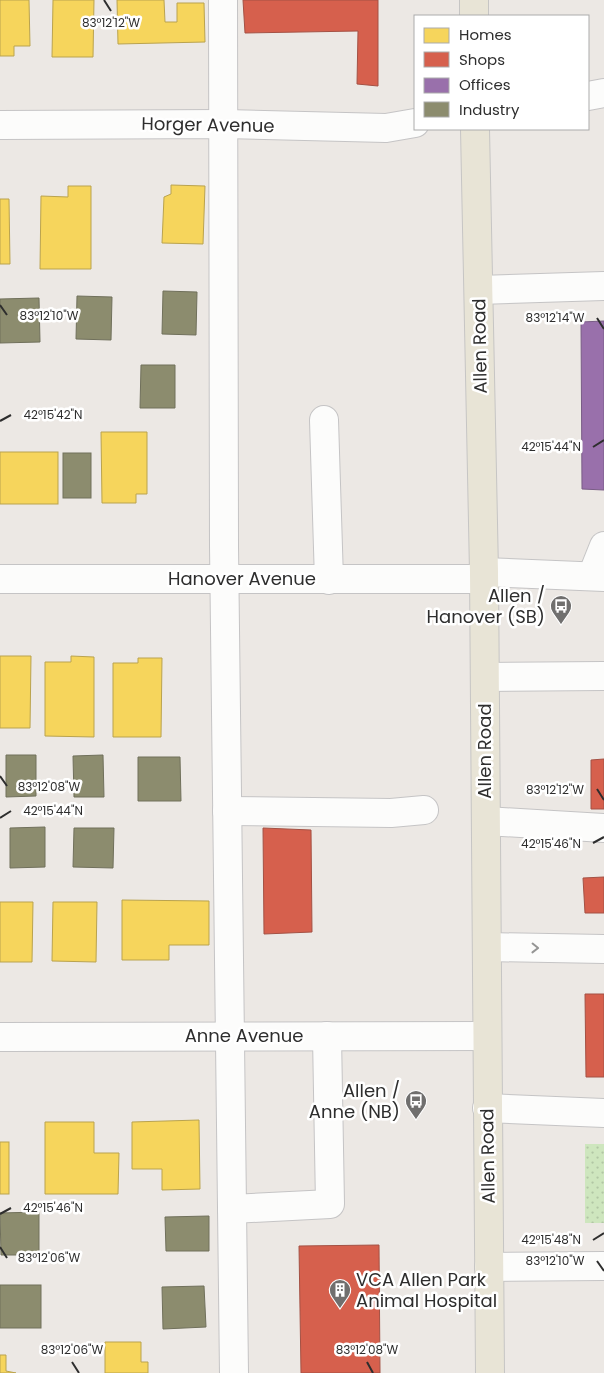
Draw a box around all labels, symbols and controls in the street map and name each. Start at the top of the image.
text: 83°12'12"W [82,14,140,31]
legend [414,15,589,130]
text: Homes [459,24,512,45]
text: Shops [459,49,505,70]
text: Offices [459,74,511,95]
text: Industry [459,99,520,120]
street label: Horger Avenue [141,111,275,138]
street label: Allen Road [466,298,493,394]
text: 83°12'10"W [20,307,79,324]
text: 83°12'14"W [526,309,585,326]
text: 42°15'42"N [23,406,83,423]
text: 42°15'44"N [521,438,581,455]
street label: Hanover Avenue [168,566,316,591]
place label: Allen / Hanover (SB) [427,583,545,629]
bus stop icon: Allen / Hanover (SB) [549,594,573,625]
street label: Allen Road [472,703,497,799]
text: 83°12'08"W [18,778,81,795]
text: 83°12'12"W [526,781,584,798]
text: 42°15'44"N [23,802,83,819]
text: 42°15'46"N [521,835,581,852]
one-way arrow [532,943,540,953]
street label: Anne Avenue [185,1023,303,1048]
place label: Allen / Anne (NB) [309,1078,400,1124]
bus stop icon: Allen / Anne (NB) [404,1089,428,1120]
street label: Allen Road [474,1108,501,1204]
text: 42°15'46"N [23,1199,83,1216]
text: 42°15'48"N [521,1231,581,1248]
text: 83°12'06"W [18,1249,81,1266]
text: 83°12'10"W [526,1252,585,1269]
place label: VCA Allen Park Animal Hospital [356,1267,497,1313]
building icon: VCA Allen Park Animal Hospital [328,1278,352,1309]
text: 83°12'06"W [41,1341,104,1358]
text: 83°12'08"W [336,1341,399,1358]

